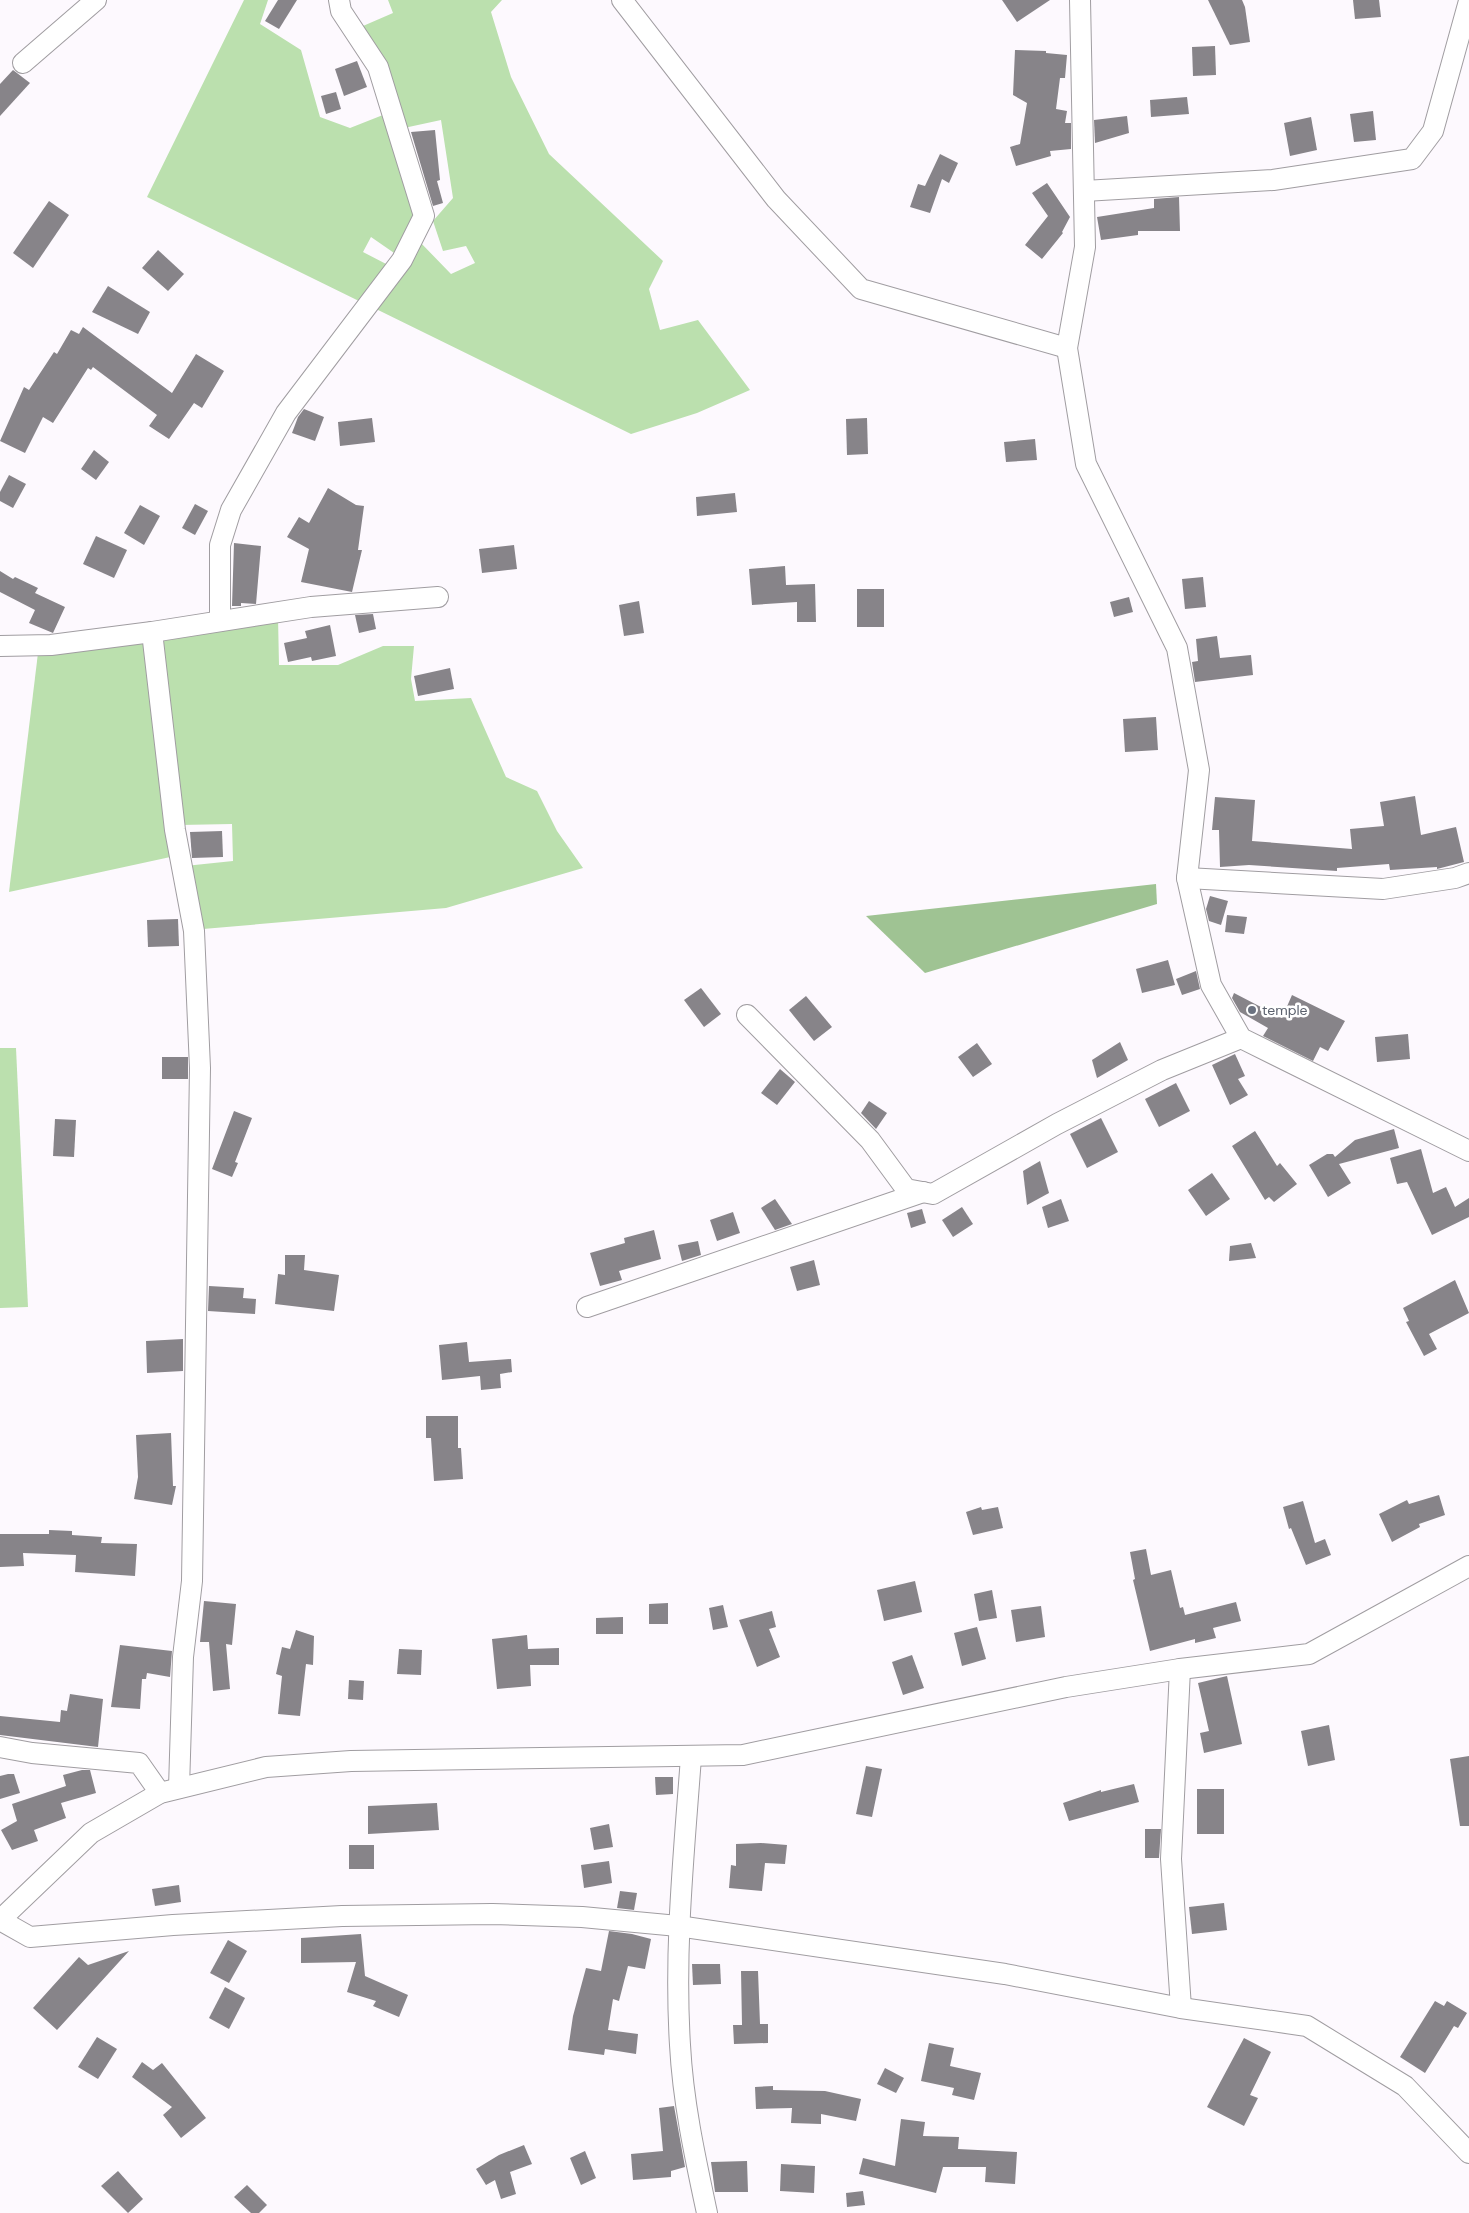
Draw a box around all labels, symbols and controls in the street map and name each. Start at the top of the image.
place label: temple [1262,1001,1308,1019]
marker: temple [1246,1004,1258,1016]

